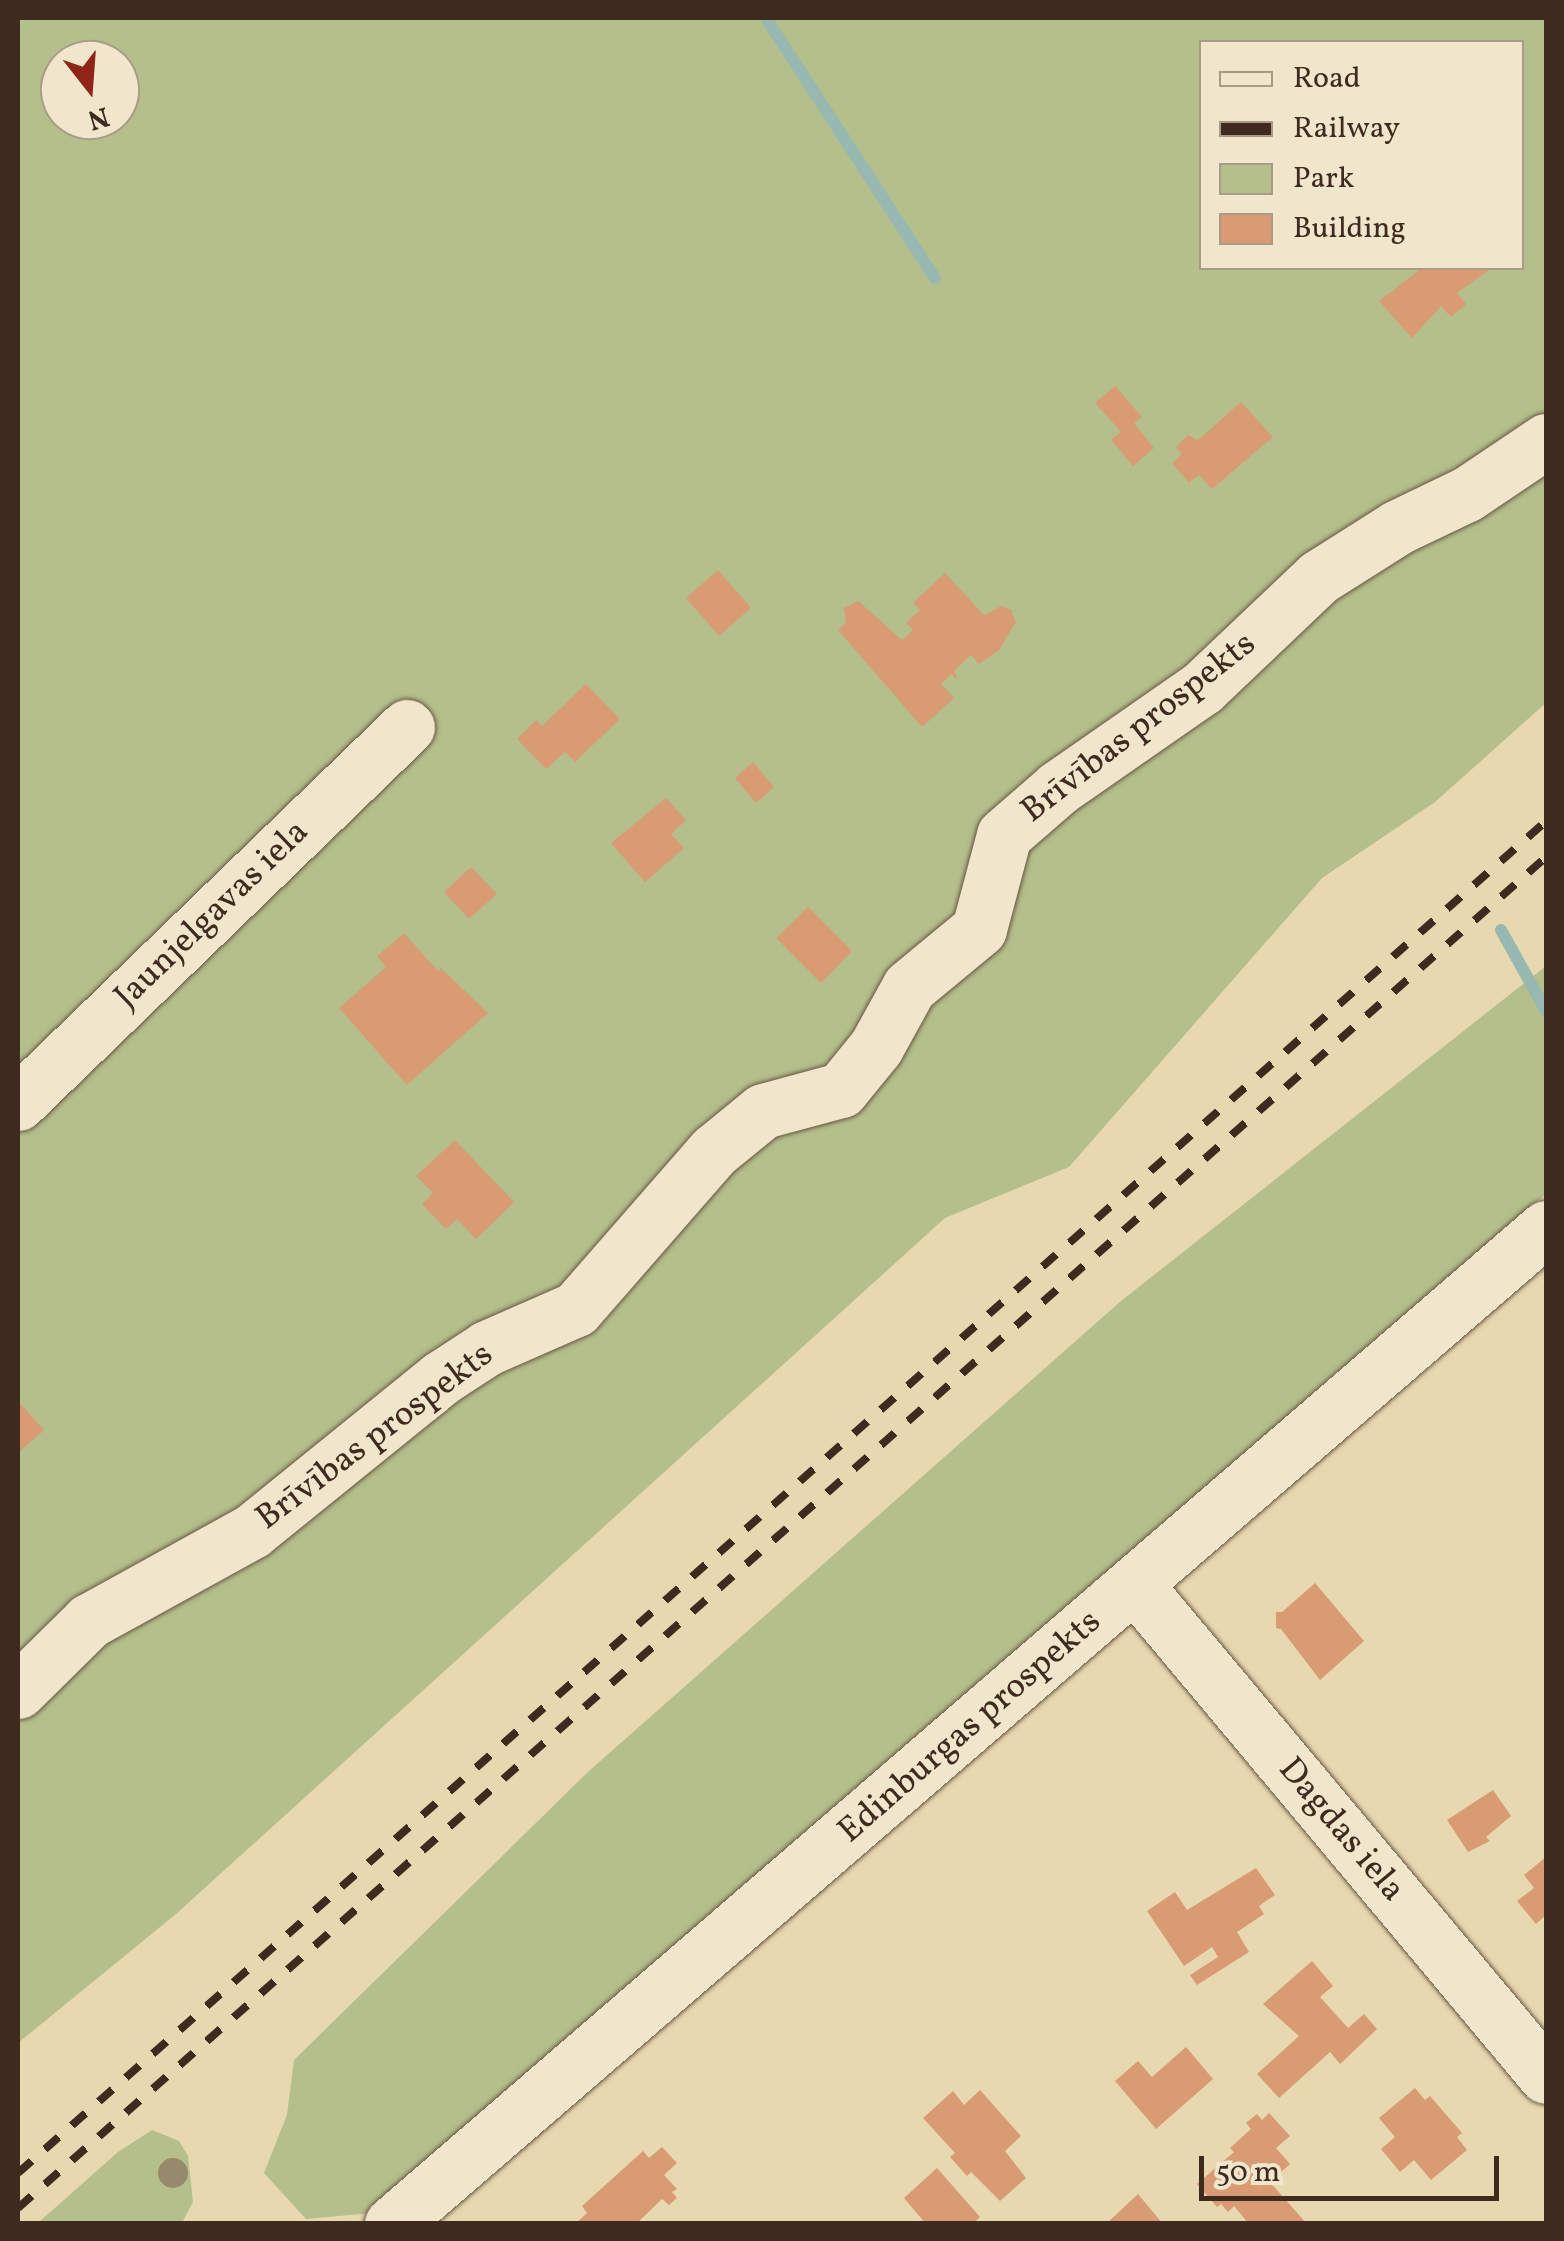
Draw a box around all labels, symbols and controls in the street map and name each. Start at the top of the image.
north arrow [40,40,140,140]
legend [1199,40,1524,270]
text: Road [1293,58,1361,100]
text: N [83,96,114,139]
text: Railway [1293,108,1400,150]
text: Park [1293,158,1354,200]
text: Building [1293,208,1406,250]
street label: Brīvības prospekts [1013,623,1265,833]
street label: Jaunjelgavas iela [106,812,318,1018]
street label: Brīvības prospekts [248,1334,502,1540]
street label: Edinburgas prospekts [830,1601,1110,1853]
street label: Dagdas iela [1269,1749,1413,1911]
scale bar [1204,2136,1504,2198]
text: 50 m [1216,2152,1280,2194]

